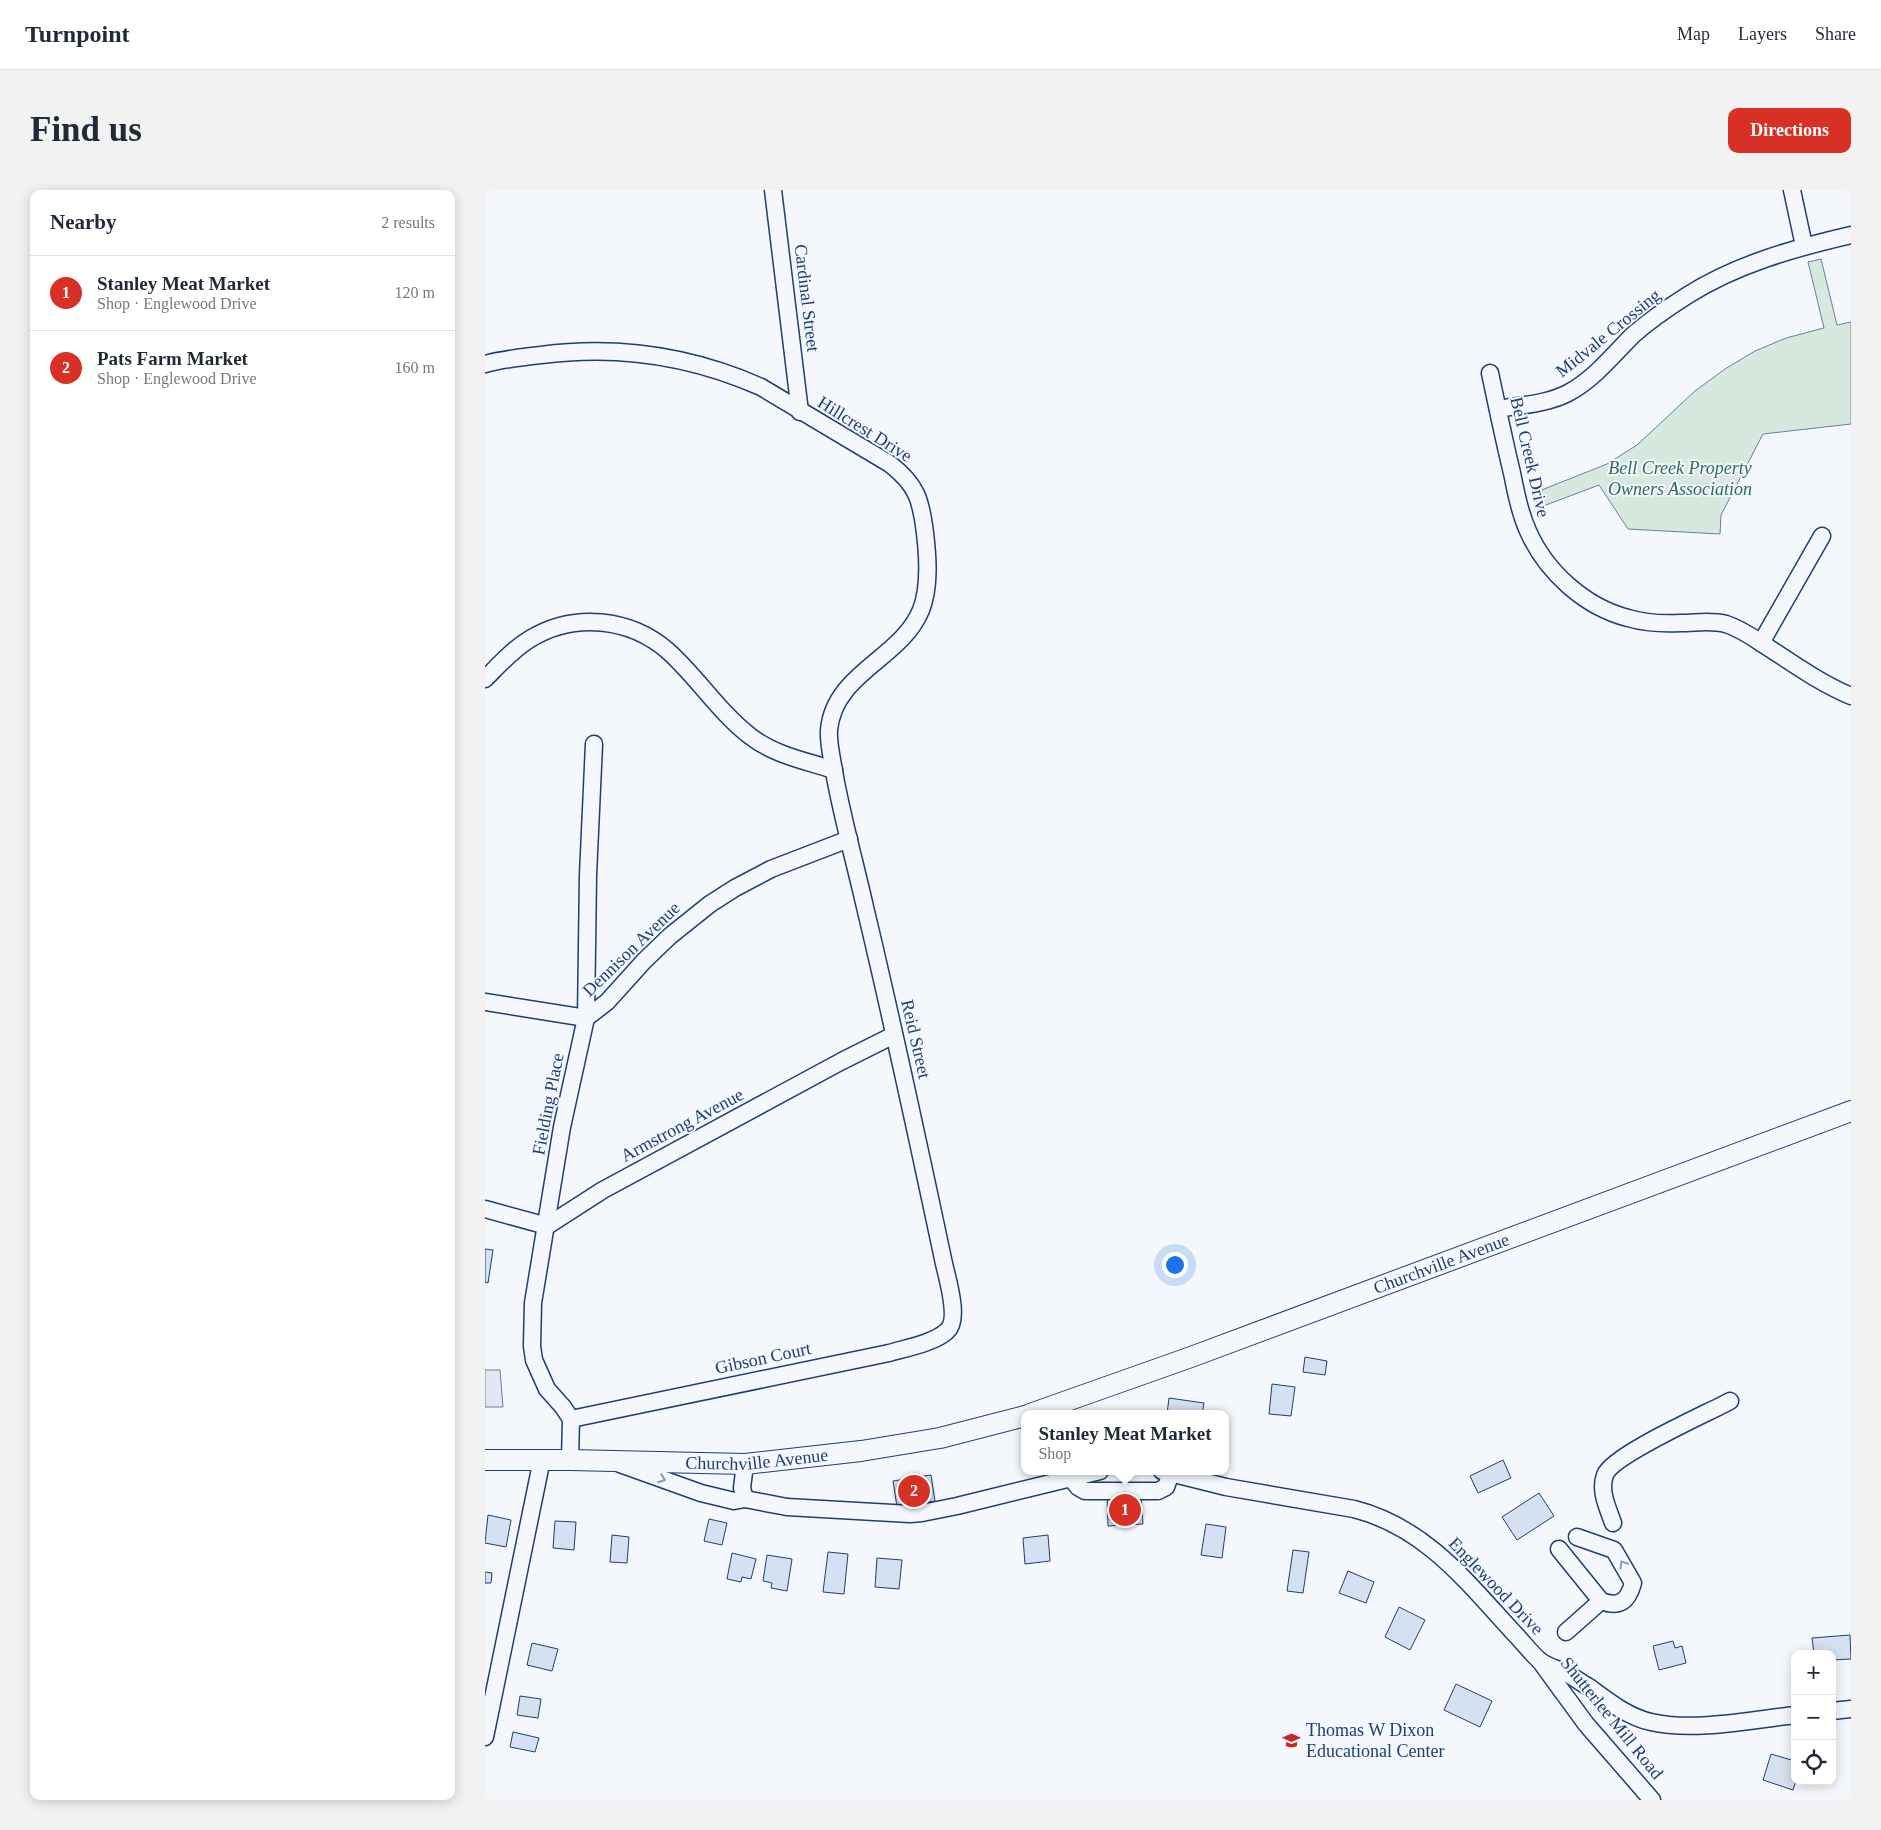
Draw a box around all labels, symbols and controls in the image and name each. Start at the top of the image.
text: Turnpoint [25,21,130,47]
text: Map [1677,24,1710,44]
text: Layers [1738,24,1787,44]
text: Share [1815,24,1856,44]
button: Directions [1728,108,1851,153]
text: Find us [30,110,142,149]
text: Nearby [50,210,117,234]
text: 2 results [381,214,435,231]
street label: Cardinal Street [790,243,824,353]
text: Stanley Meat Market [97,273,270,294]
text: 1 [62,284,70,301]
text: 120 m [395,284,435,301]
street label: Midvale Crossing [1552,285,1664,381]
text: Shop · Englewood Drive [97,295,257,312]
text: Pats Farm Market [97,348,248,369]
text: 2 [62,359,70,376]
text: 160 m [395,359,435,376]
text: Shop · Englewood Drive [97,370,257,387]
street label: Hillcrest Drive [814,392,916,466]
street label: Bell Creek Drive [1506,395,1554,519]
park label: Bell Creek Property Owners Association [1608,458,1752,499]
street label: Dennison Avenue [578,898,684,1000]
street label: Reid Street [897,998,935,1080]
street label: Fielding Place [528,1051,568,1157]
street label: Armstrong Avenue [617,1084,747,1166]
street label: Churchville Avenue [1371,1229,1512,1298]
your location [1162,1252,1188,1278]
street label: Gibson Court [713,1338,813,1378]
popup [1021,1410,1229,1475]
text: Stanley Meat Market [1038,1423,1212,1444]
street label: Churchville Avenue [685,1445,829,1474]
text: Shop [1038,1445,1071,1462]
pin: 2 [898,1472,930,1510]
one-way arrow [657,1473,665,1483]
pin: 1 [1109,1491,1141,1529]
street label: Englewood Drive [1445,1533,1547,1639]
one-way arrow [1620,1561,1630,1570]
map controls [1791,1650,1836,1785]
button: + [1791,1650,1836,1695]
street label: Shutterlee Mill Road [1557,1653,1667,1783]
button: − [1791,1695,1836,1740]
place label: Thomas W Dixon Educational Center [1306,1720,1444,1761]
school or university icon: Thomas W Dixon Educational Center [1282,1730,1302,1750]
button: locate [1791,1740,1836,1785]

